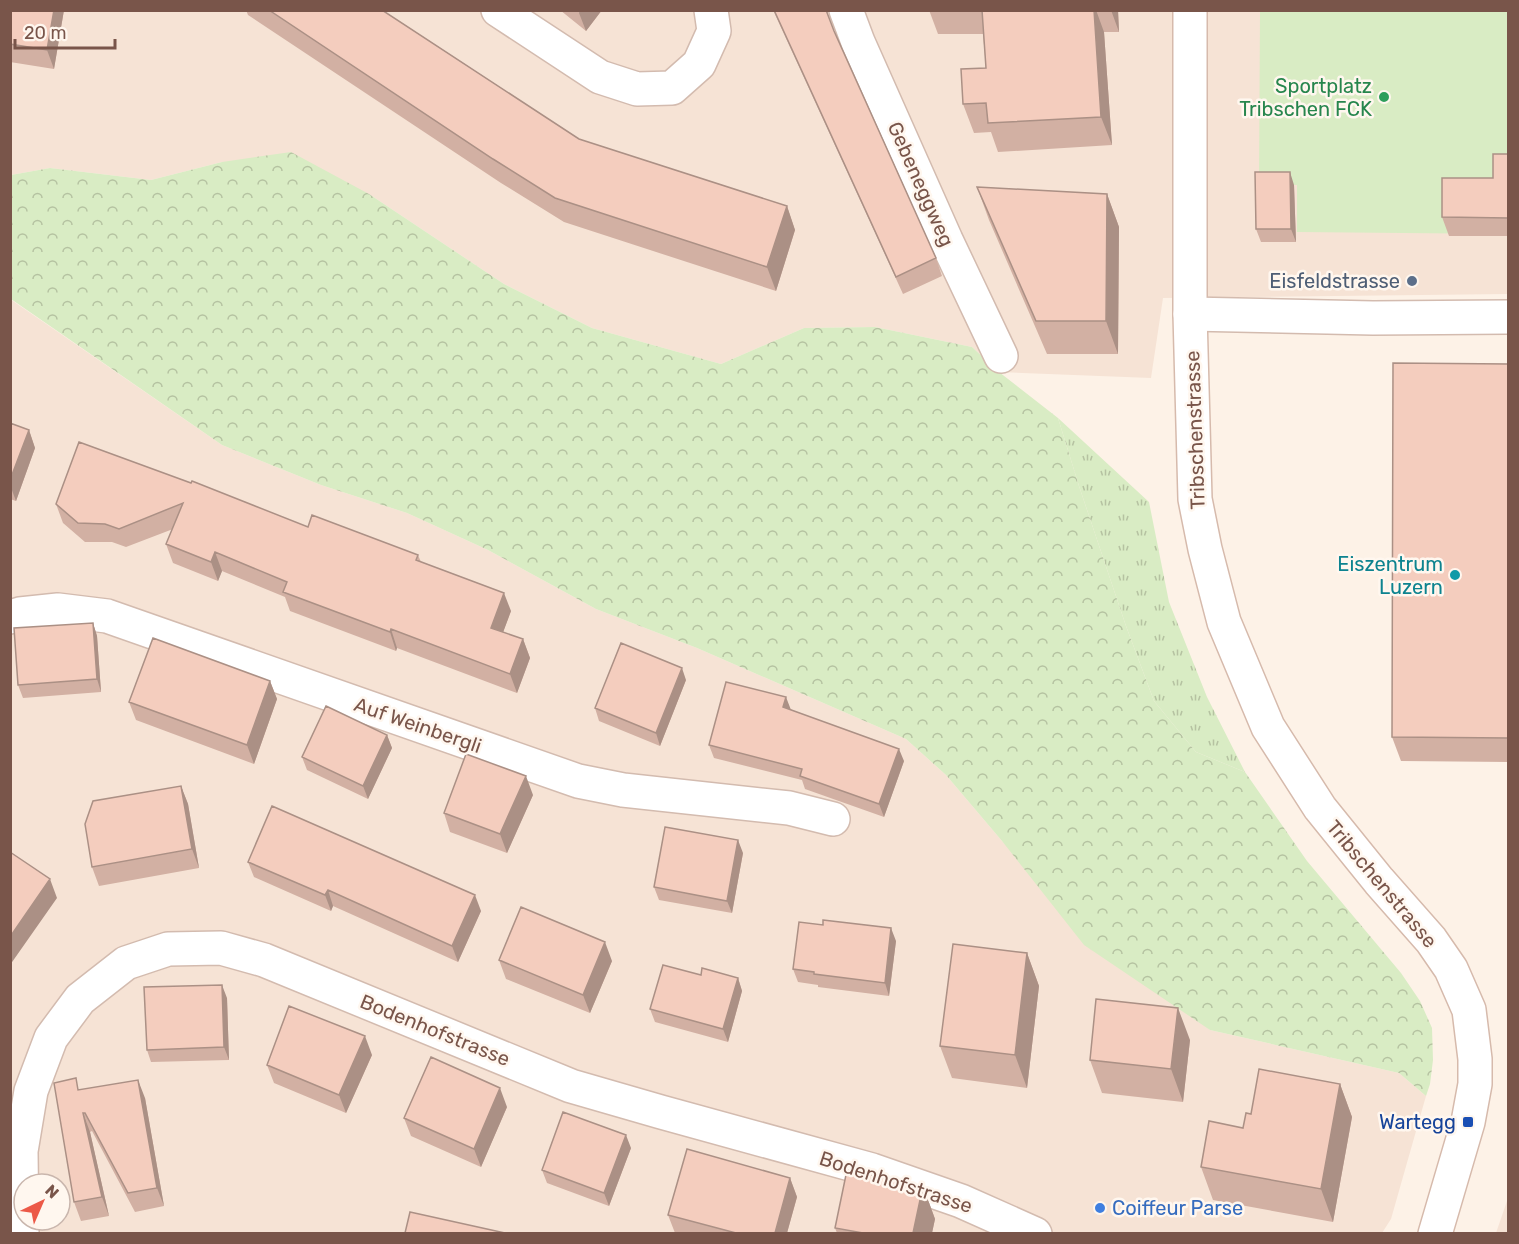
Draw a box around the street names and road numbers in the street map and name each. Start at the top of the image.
street label: Gebeneggweg [883,118,959,250]
street label: Tribschenstrasse [1180,350,1210,510]
street label: Auf Weinbergli [351,692,485,758]
street label: Tribschenstrasse [1322,815,1442,953]
street label: Bodenhofstrasse [357,989,513,1071]
street label: Bodenhofstrasse [817,1146,975,1218]

